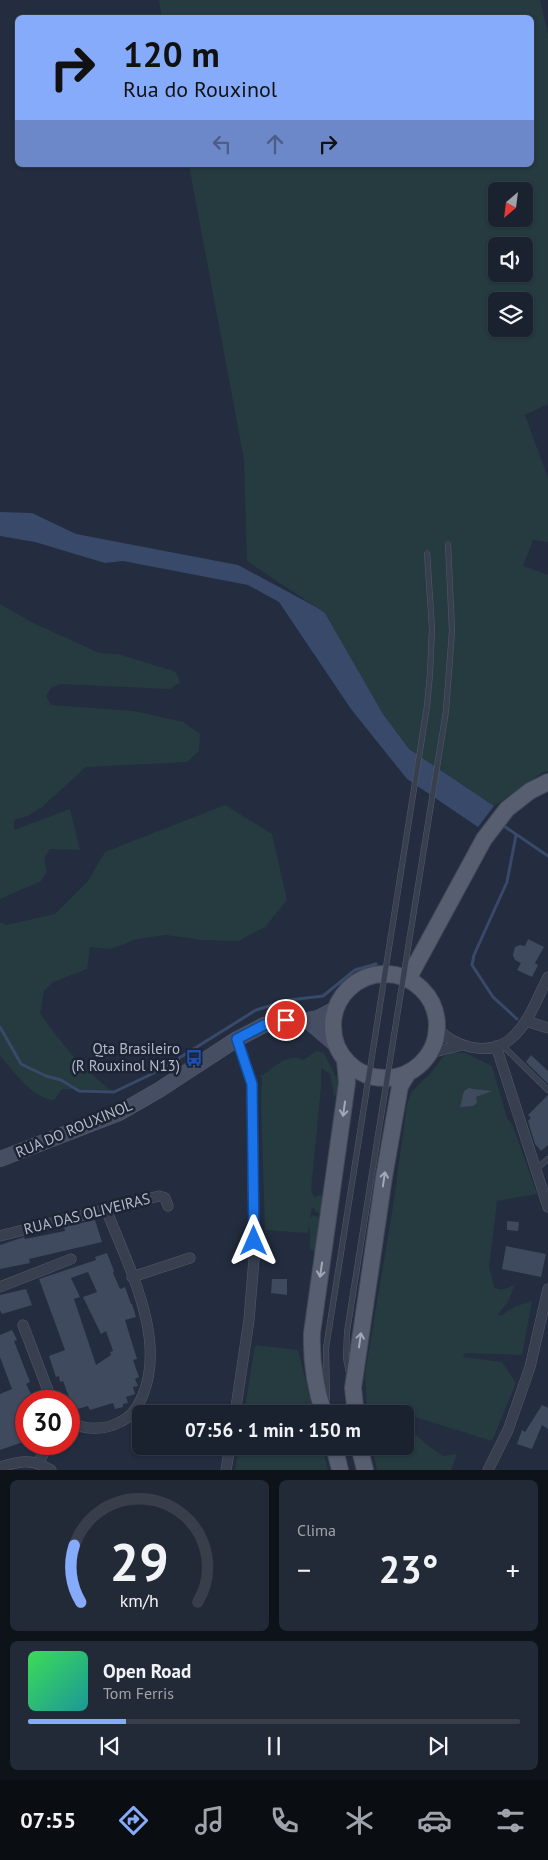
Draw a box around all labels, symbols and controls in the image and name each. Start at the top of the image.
text: 120 m [123,31,220,77]
icon: right [40,35,105,100]
text: Rua do Rouxinol [123,75,277,103]
icon: left [208,130,236,158]
icon: ahead [261,130,289,158]
icon: right [314,130,342,158]
north arrow [488,182,532,228]
map controls [488,182,533,337]
button: sound [488,237,533,282]
button: layers [488,292,533,337]
pin [265,999,307,1041]
icon: arrive [272,1006,300,1034]
place label: Qta Brasileiro (R Rouxinol N13) [72,1039,180,1075]
bus stop icon: Qta Brasileiro (R Rouxinol N13) [184,1048,204,1068]
street label: RUA DO ROUXINOL [13,1095,135,1162]
one-way arrow [338,1101,348,1117]
one-way arrow [379,1171,389,1187]
street label: RUA DAS OLIVEIRAS [22,1189,152,1238]
position arrow [227,1214,279,1266]
one-way arrow [316,1261,326,1277]
one-way arrow [356,1332,366,1348]
speed limit sign: 30 [15,1390,80,1455]
text: 07:56 · 1 min · 150 m [185,1418,361,1442]
text: Clima [297,1520,336,1540]
text: 29 [110,1528,169,1595]
text: 23° [379,1544,438,1593]
text: − [297,1551,311,1588]
text: + [506,1551,520,1588]
text: km/h [120,1589,159,1612]
text: Open Road [103,1659,191,1683]
text: Tom Ferris [103,1683,174,1703]
icon: previous [96,1732,124,1760]
icon: pause [260,1732,288,1760]
icon: next [424,1732,452,1760]
icon: directions [116,1803,151,1838]
icon: music [192,1803,227,1838]
icon: phone [267,1803,302,1838]
icon: climate [342,1803,377,1838]
icon: car [417,1803,452,1838]
icon: filters [493,1803,528,1838]
text: 07:55 [20,1806,76,1834]

